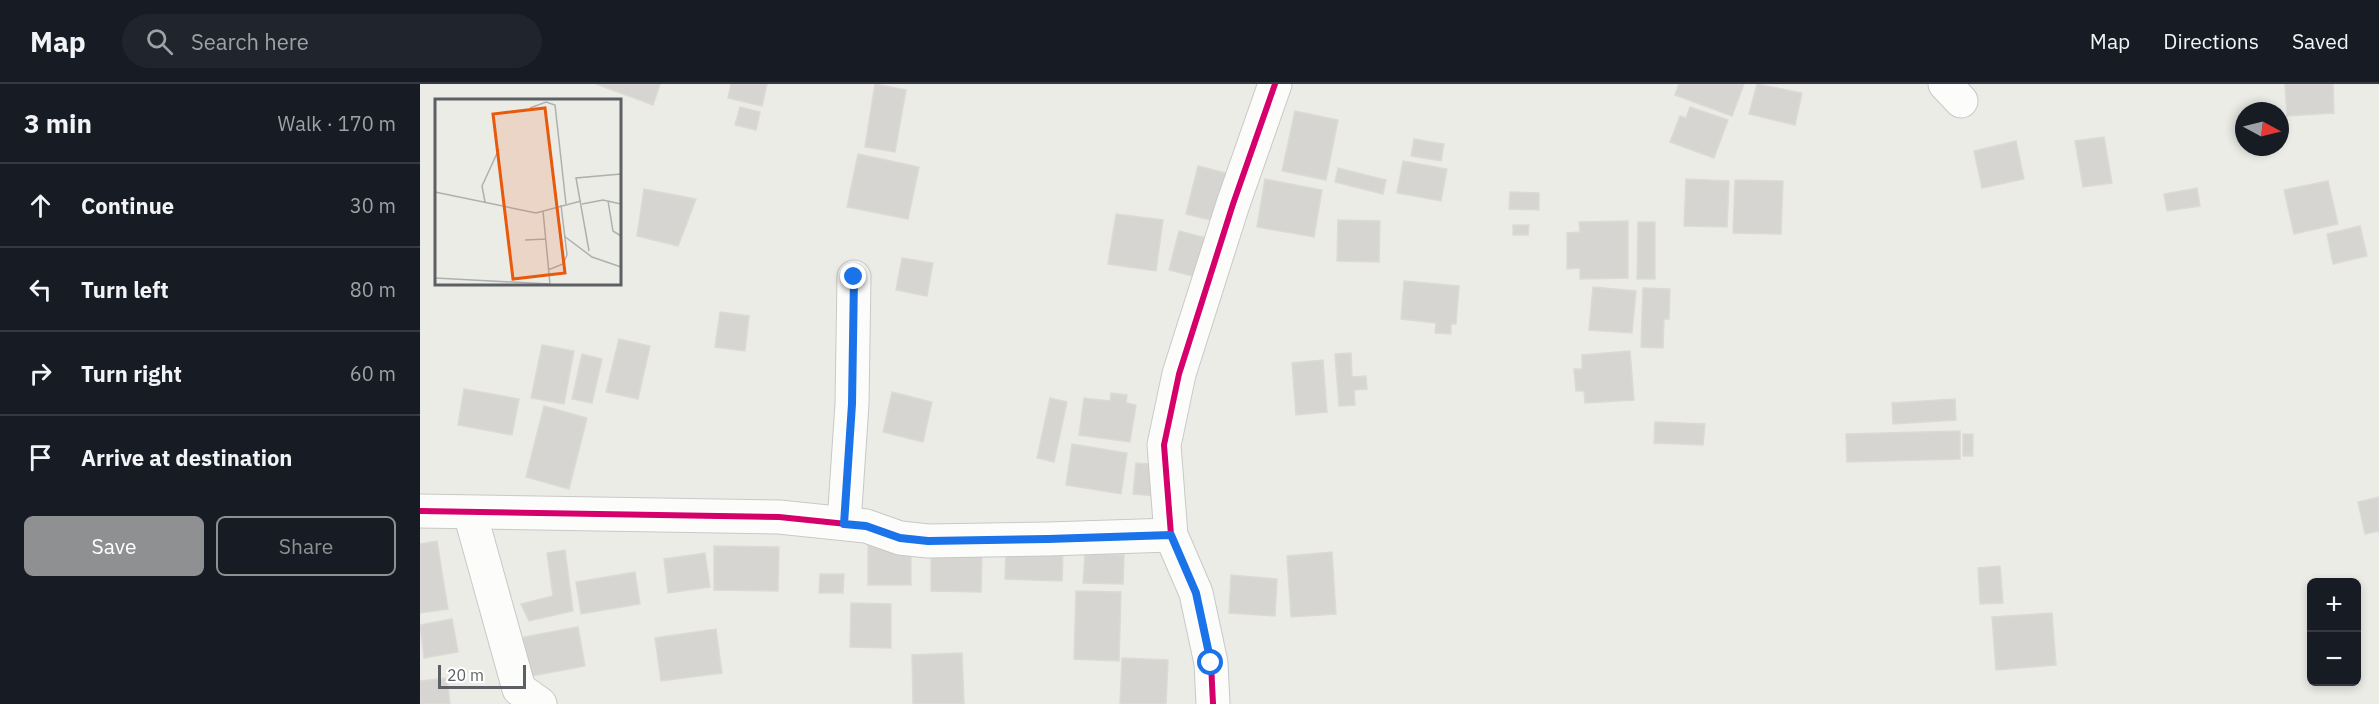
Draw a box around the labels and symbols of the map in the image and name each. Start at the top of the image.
inset map [435,99,621,285]
north arrow [2235,102,2289,156]
route end [840,263,866,289]
route start [1197,649,1223,675]
scale bar [438,662,526,690]

